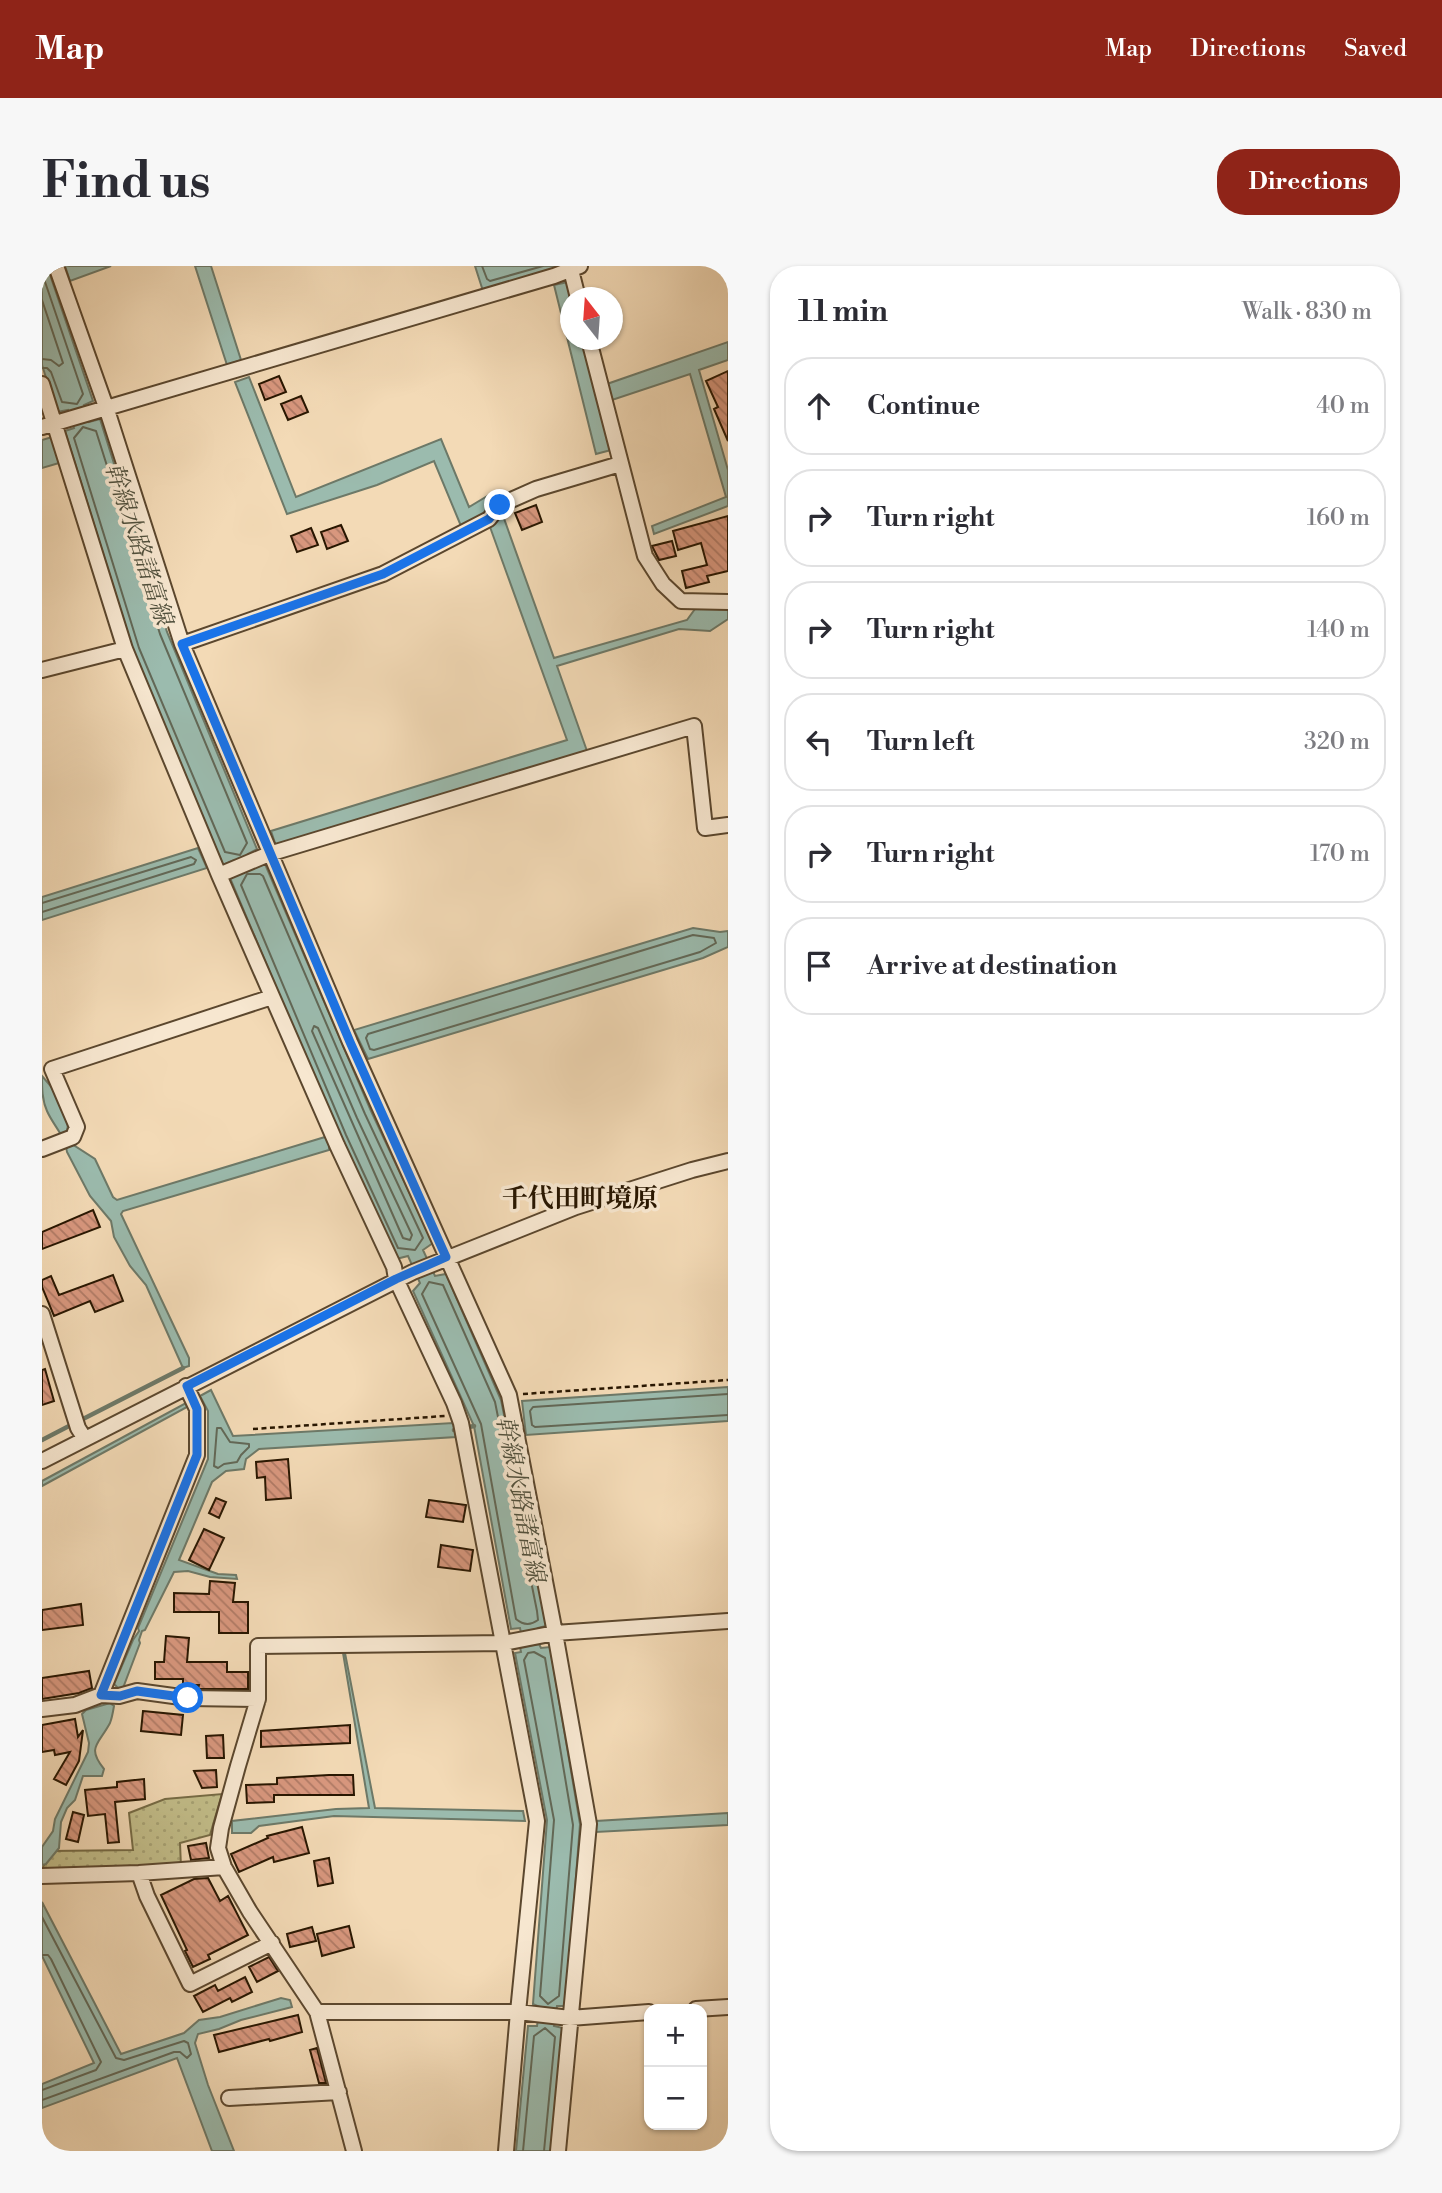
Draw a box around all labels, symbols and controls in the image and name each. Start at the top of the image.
text: Map [35,29,104,70]
text: Map [1105,34,1152,64]
text: Directions [1190,34,1306,64]
text: Saved [1344,34,1407,64]
button: Directions [1217,149,1400,215]
text: Find us [42,152,211,213]
north arrow [560,287,623,350]
text: 11 min [798,293,888,331]
text: Walk · 830 m [1242,298,1372,326]
icon: ahead [800,387,838,425]
text: Continue [867,390,980,422]
text: 40 m [1316,392,1370,420]
water label: 幹線水路諸富線 [98,459,179,631]
route end [484,489,515,520]
icon: right [800,499,838,537]
text: Turn right [867,502,995,534]
text: 160 m [1307,504,1370,532]
icon: right [800,611,838,649]
text: Turn right [867,614,995,646]
text: 140 m [1307,616,1370,644]
icon: left [800,723,838,761]
text: Turn left [867,726,975,758]
text: 320 m [1304,728,1370,756]
icon: right [800,835,838,873]
text: Turn right [867,838,995,870]
text: 170 m [1310,840,1370,868]
icon: arrive [800,947,838,985]
text: Arrive at destination [867,950,1117,982]
district label: 千代田町境原 [502,1183,658,1215]
water label: 幹線水路諸富線 [489,1414,551,1587]
route start [172,1682,203,1713]
map controls [644,2004,707,2130]
button: + [644,2004,707,2067]
button: − [644,2067,707,2130]

